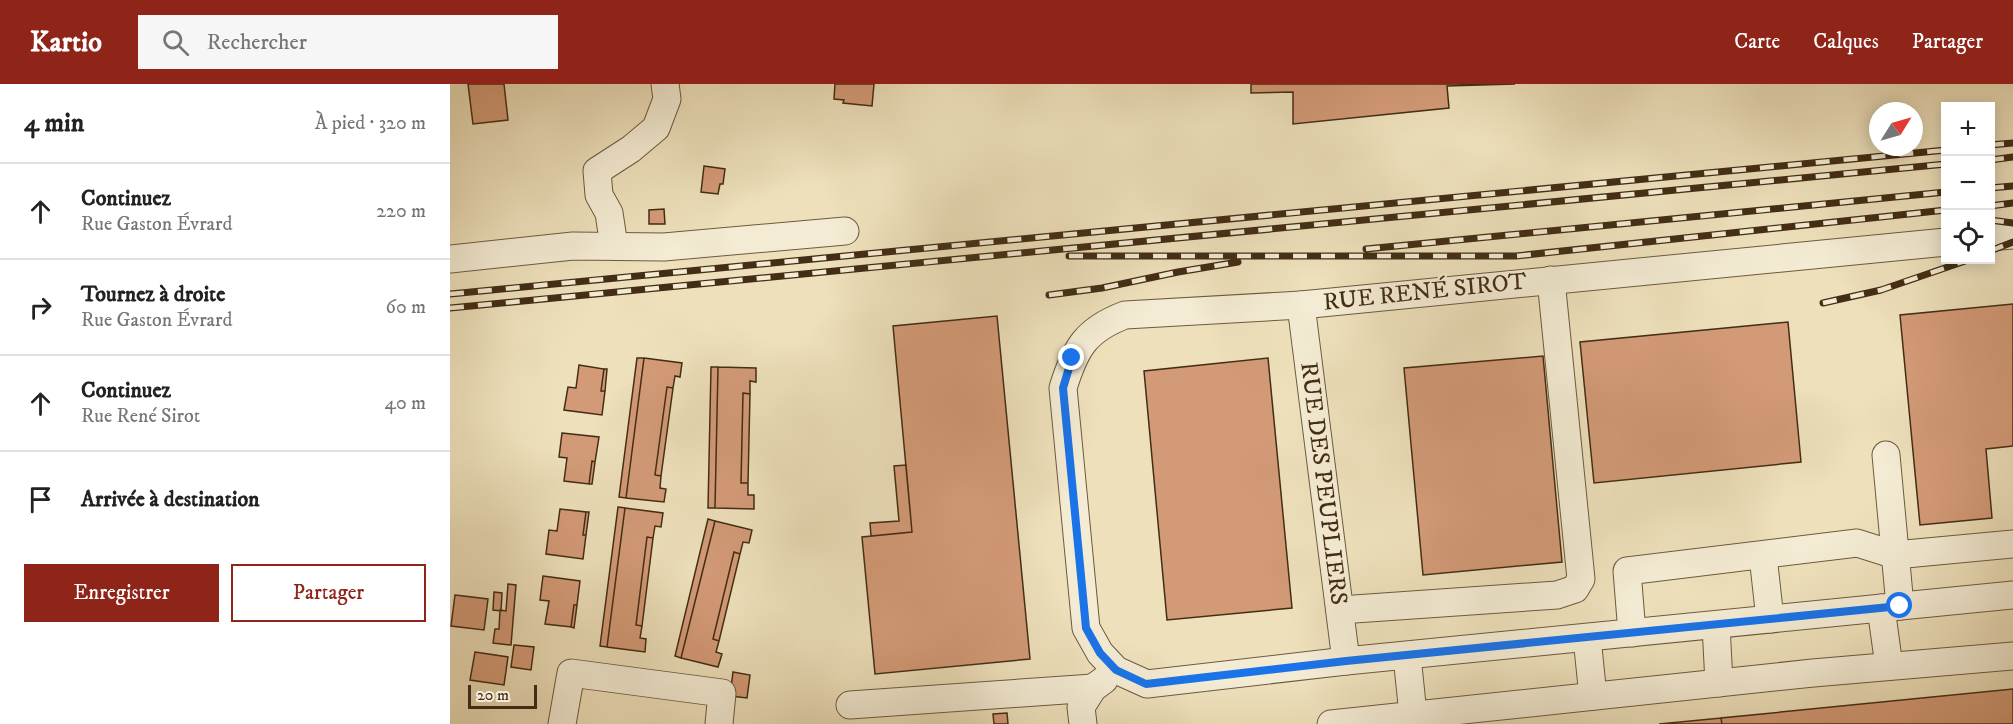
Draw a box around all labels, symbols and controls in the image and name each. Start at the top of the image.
search box [138,15,558,69]
text: Kartio [30,25,102,60]
icon: search [159,26,192,59]
text: Rechercher [207,29,307,56]
text: Carte [1734,29,1780,55]
text: Calques [1813,29,1879,55]
text: Partager [1912,29,1983,55]
north arrow [1869,102,1923,156]
map controls [1941,102,1995,264]
button: + [1941,102,1995,156]
text: 4 min [24,107,84,140]
text: À pied · 320 m [315,111,426,136]
button: − [1941,156,1995,210]
text: Continuez [81,185,171,212]
icon: ahead [24,195,57,228]
text: 220 m [376,199,426,224]
button: locate [1941,210,1995,264]
text: Rue Gaston Évrard [81,212,232,237]
street label: RUE RENÉ SIROT [1322,266,1528,318]
text: Tournez à droite [81,281,225,308]
icon: right [24,291,57,324]
text: 60 m [386,295,426,320]
text: Rue Gaston Évrard [81,308,232,333]
route end [1058,344,1084,370]
street label: RUE DES PEUPLIERS [1293,360,1354,607]
text: Continuez [81,377,171,404]
icon: ahead [24,387,57,420]
text: 40 m [384,391,426,416]
text: Rue René Sirot [81,404,200,429]
icon: arrive [24,483,57,516]
text: Arrivée à destination [81,486,260,513]
button: Enregistrer [24,564,219,622]
button: Partager [231,564,426,622]
route start [1886,592,1912,618]
scale bar [468,682,537,710]
text: 20 m [477,685,509,705]

